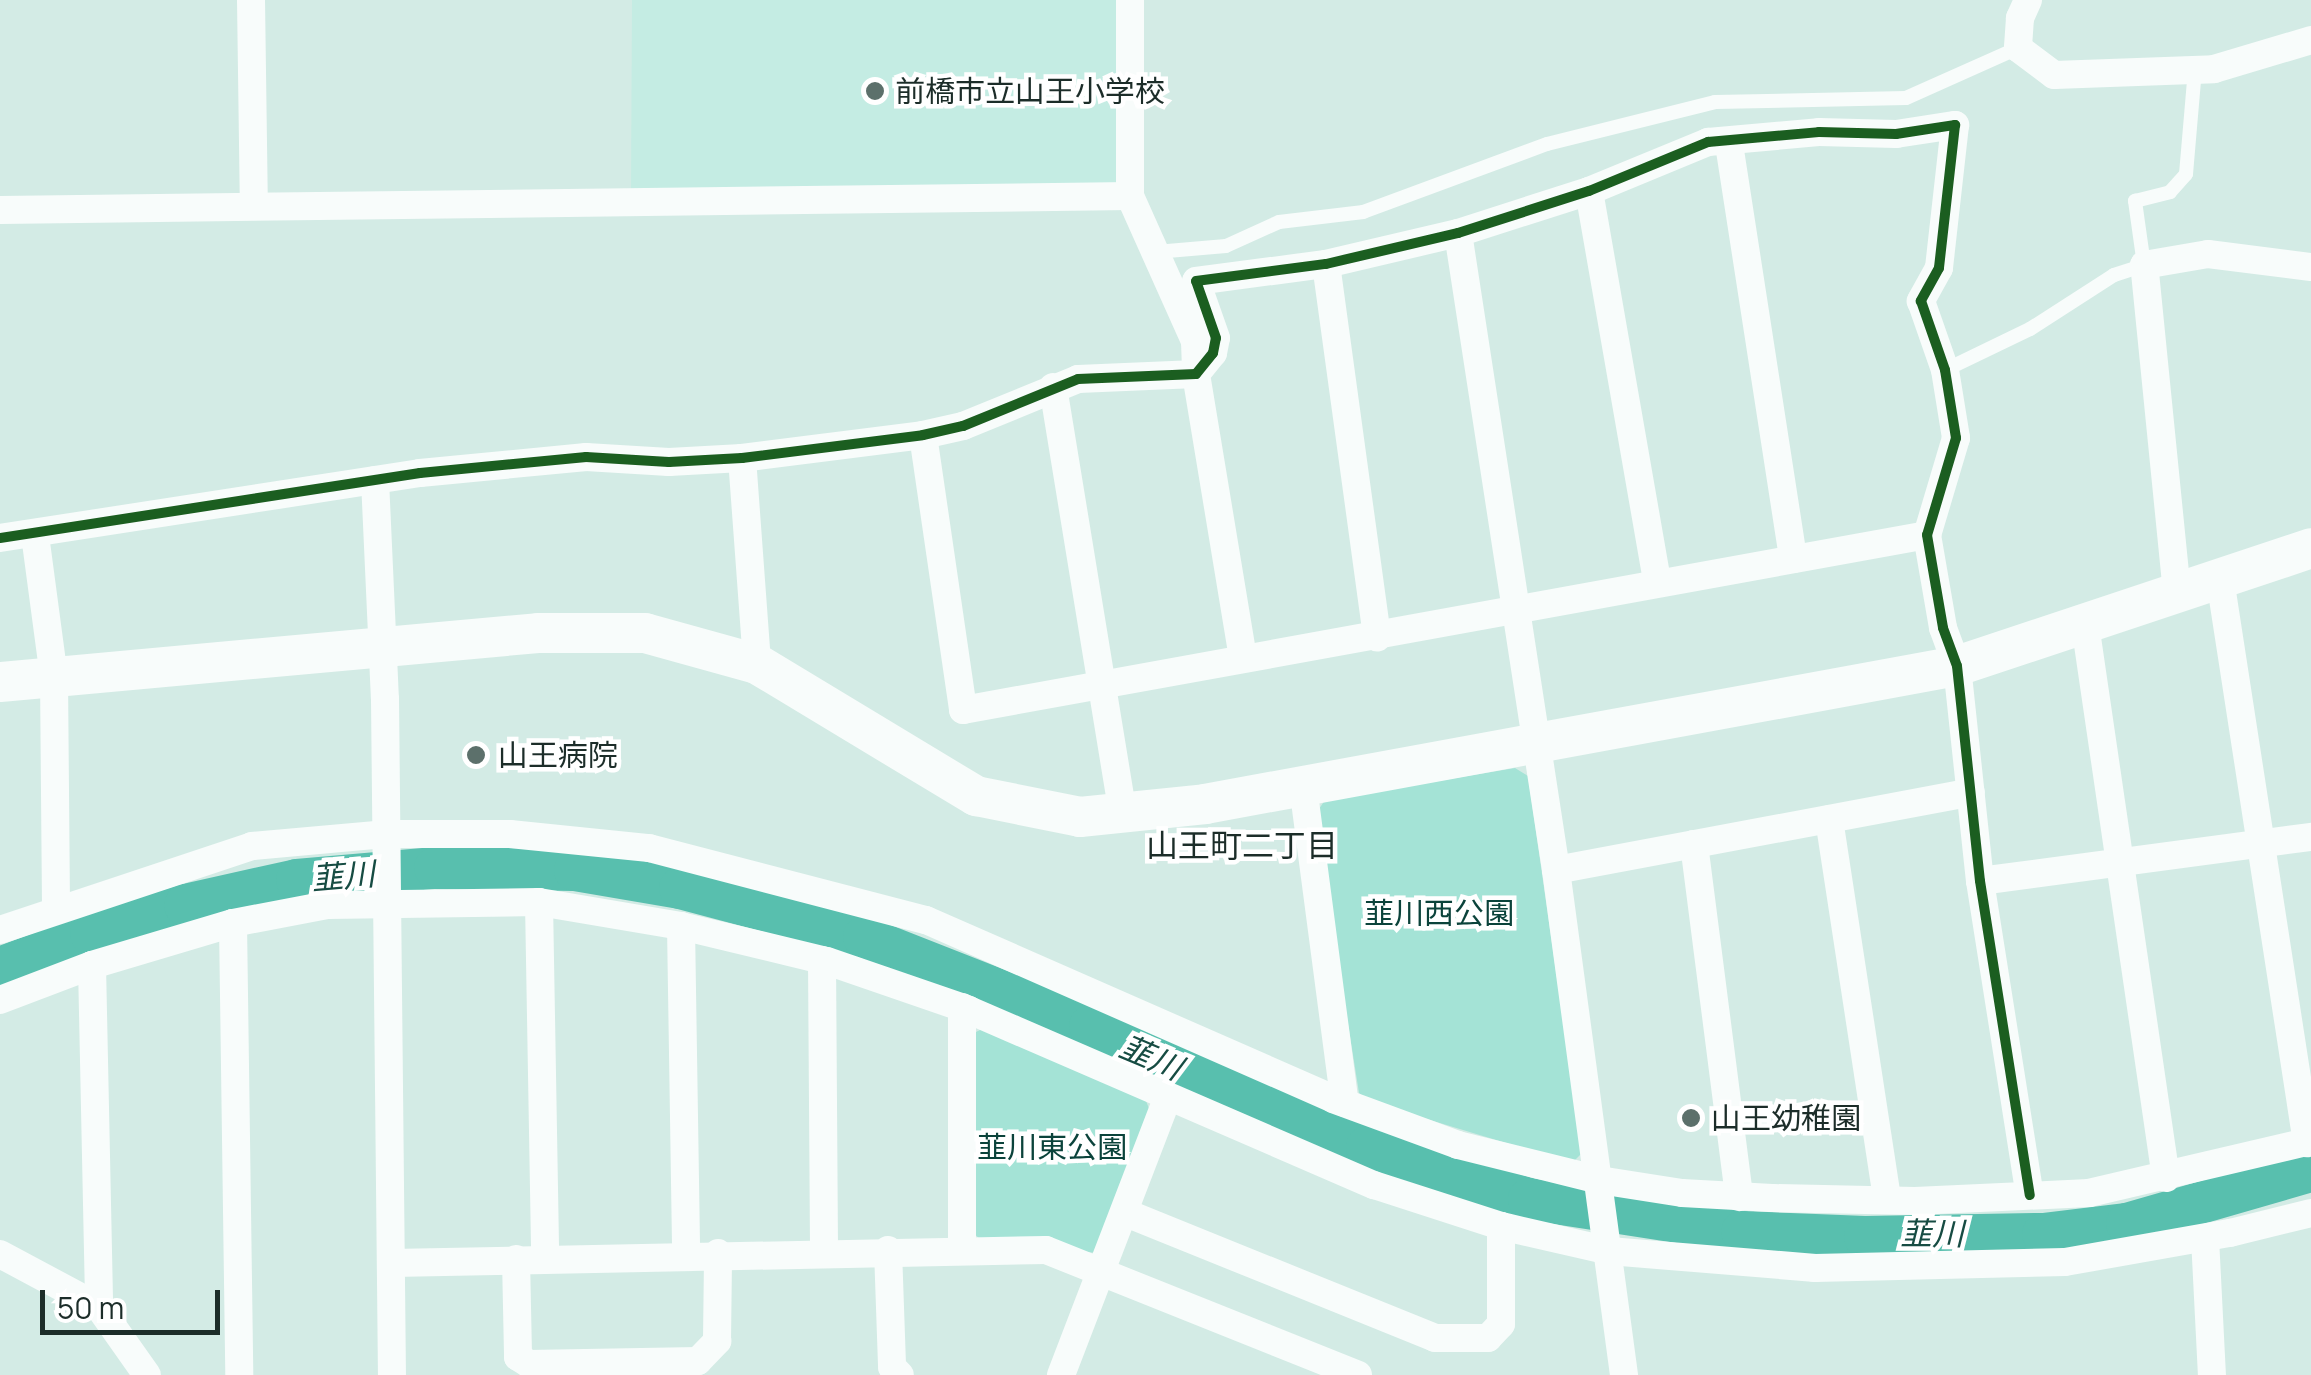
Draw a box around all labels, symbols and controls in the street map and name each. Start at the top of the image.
place label: 前橋市立山王小学校 [895,73,1165,109]
marker: 前橋市立山王小学校 [864,80,886,102]
place label: 山王病院 [498,737,618,773]
marker: 山王病院 [463,742,489,768]
district label: 山王町二丁目 [1146,826,1338,864]
water label: 韮川 [309,854,377,898]
park label: 韮川西公園 [1364,895,1514,931]
water label: 韮川 [1114,1027,1188,1087]
place label: 山王幼稚園 [1711,1100,1861,1136]
marker: 山王幼稚園 [1680,1107,1702,1129]
park label: 韮川東公園 [977,1129,1127,1165]
water label: 韮川 [1900,1214,1964,1252]
scale bar [45,1270,225,1332]
text: 50 m [57,1287,124,1328]

